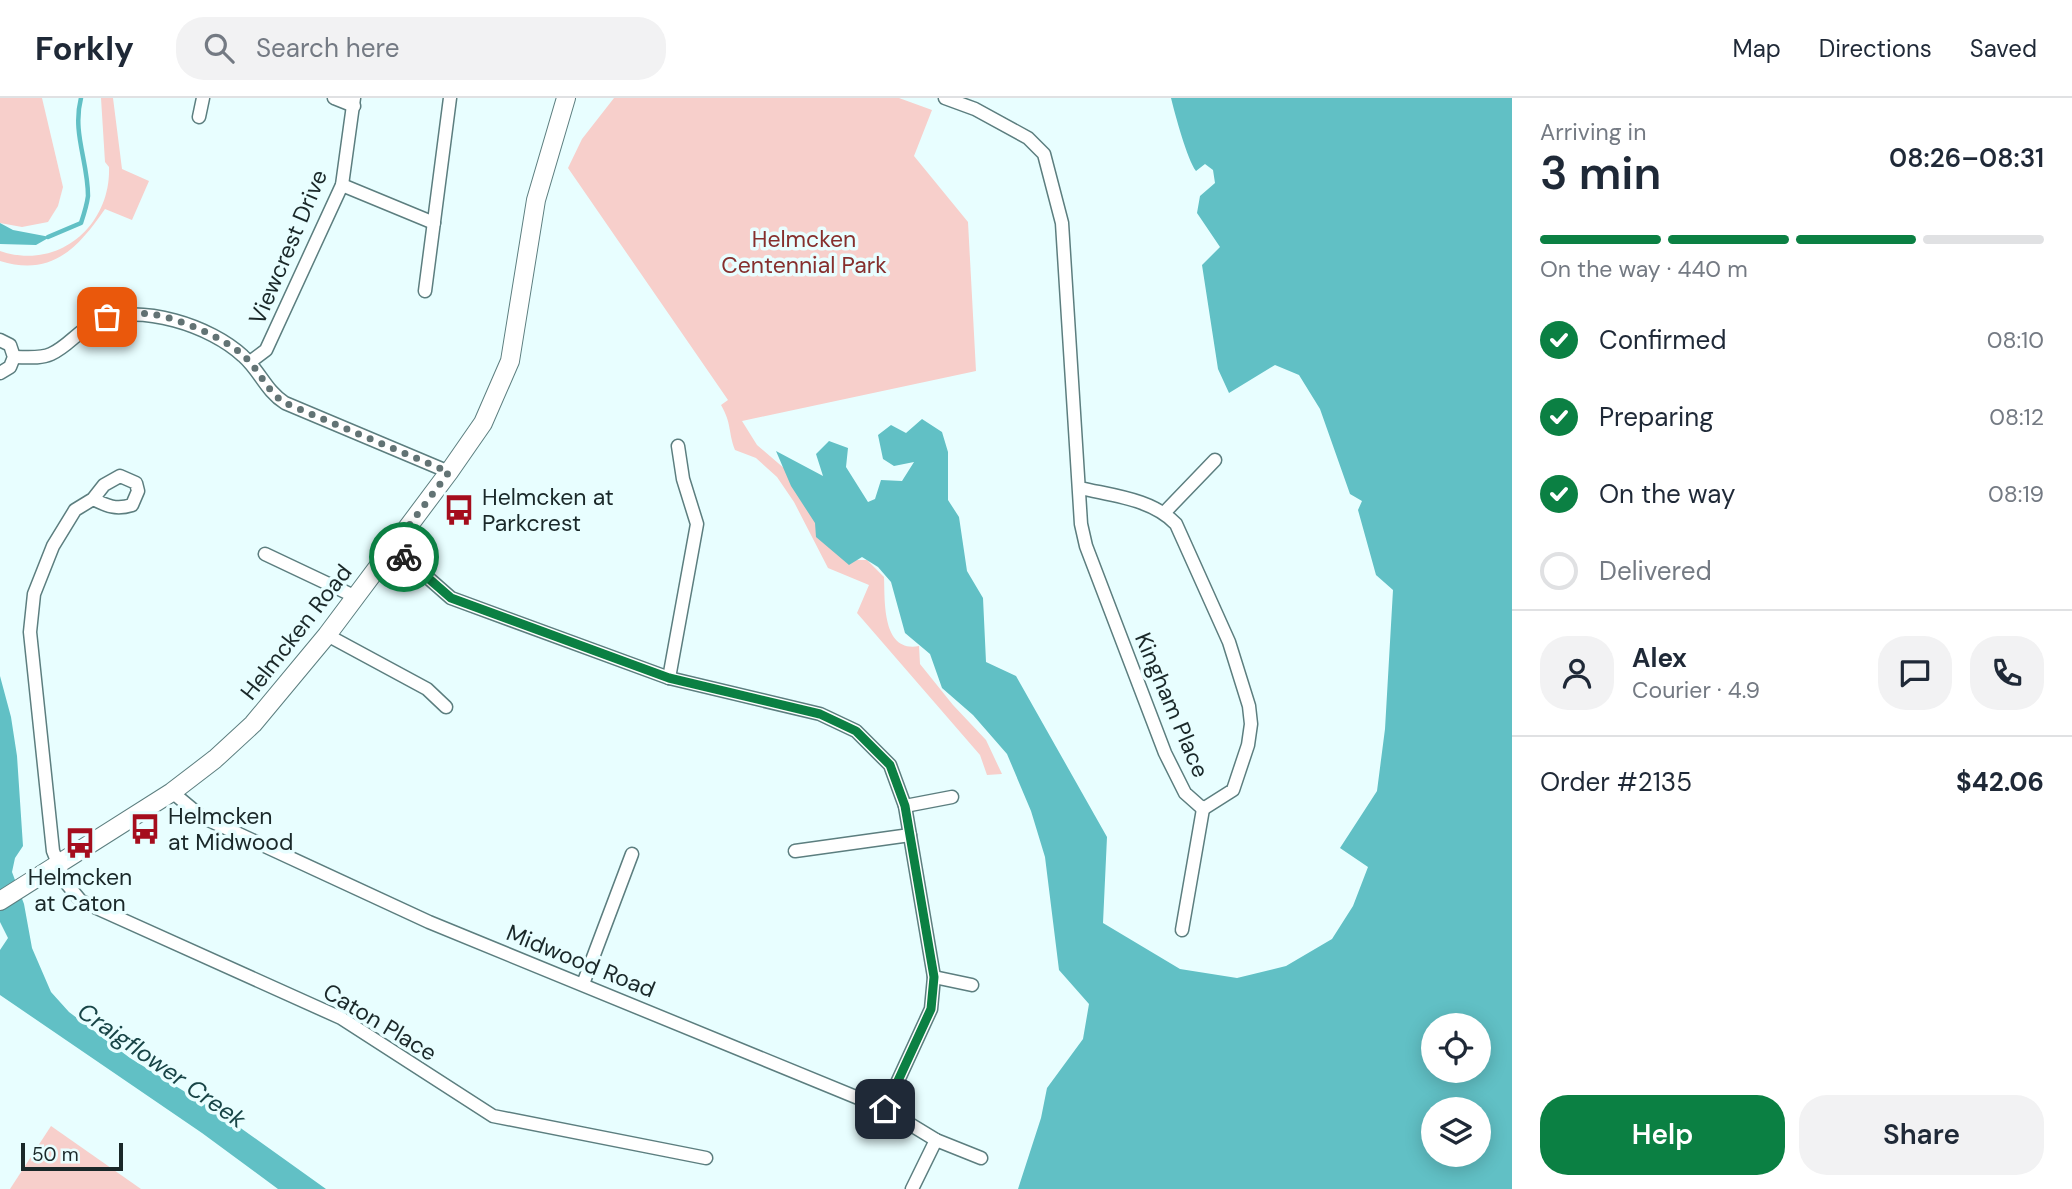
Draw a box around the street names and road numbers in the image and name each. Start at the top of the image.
street label: Viewcrest Drive [242,165,334,329]
street label: Helmcken Road [234,558,358,706]
street label: Kingham Place [1128,628,1216,782]
street label: Midwood Road [502,918,660,1004]
street label: Caton Place [318,976,442,1068]

